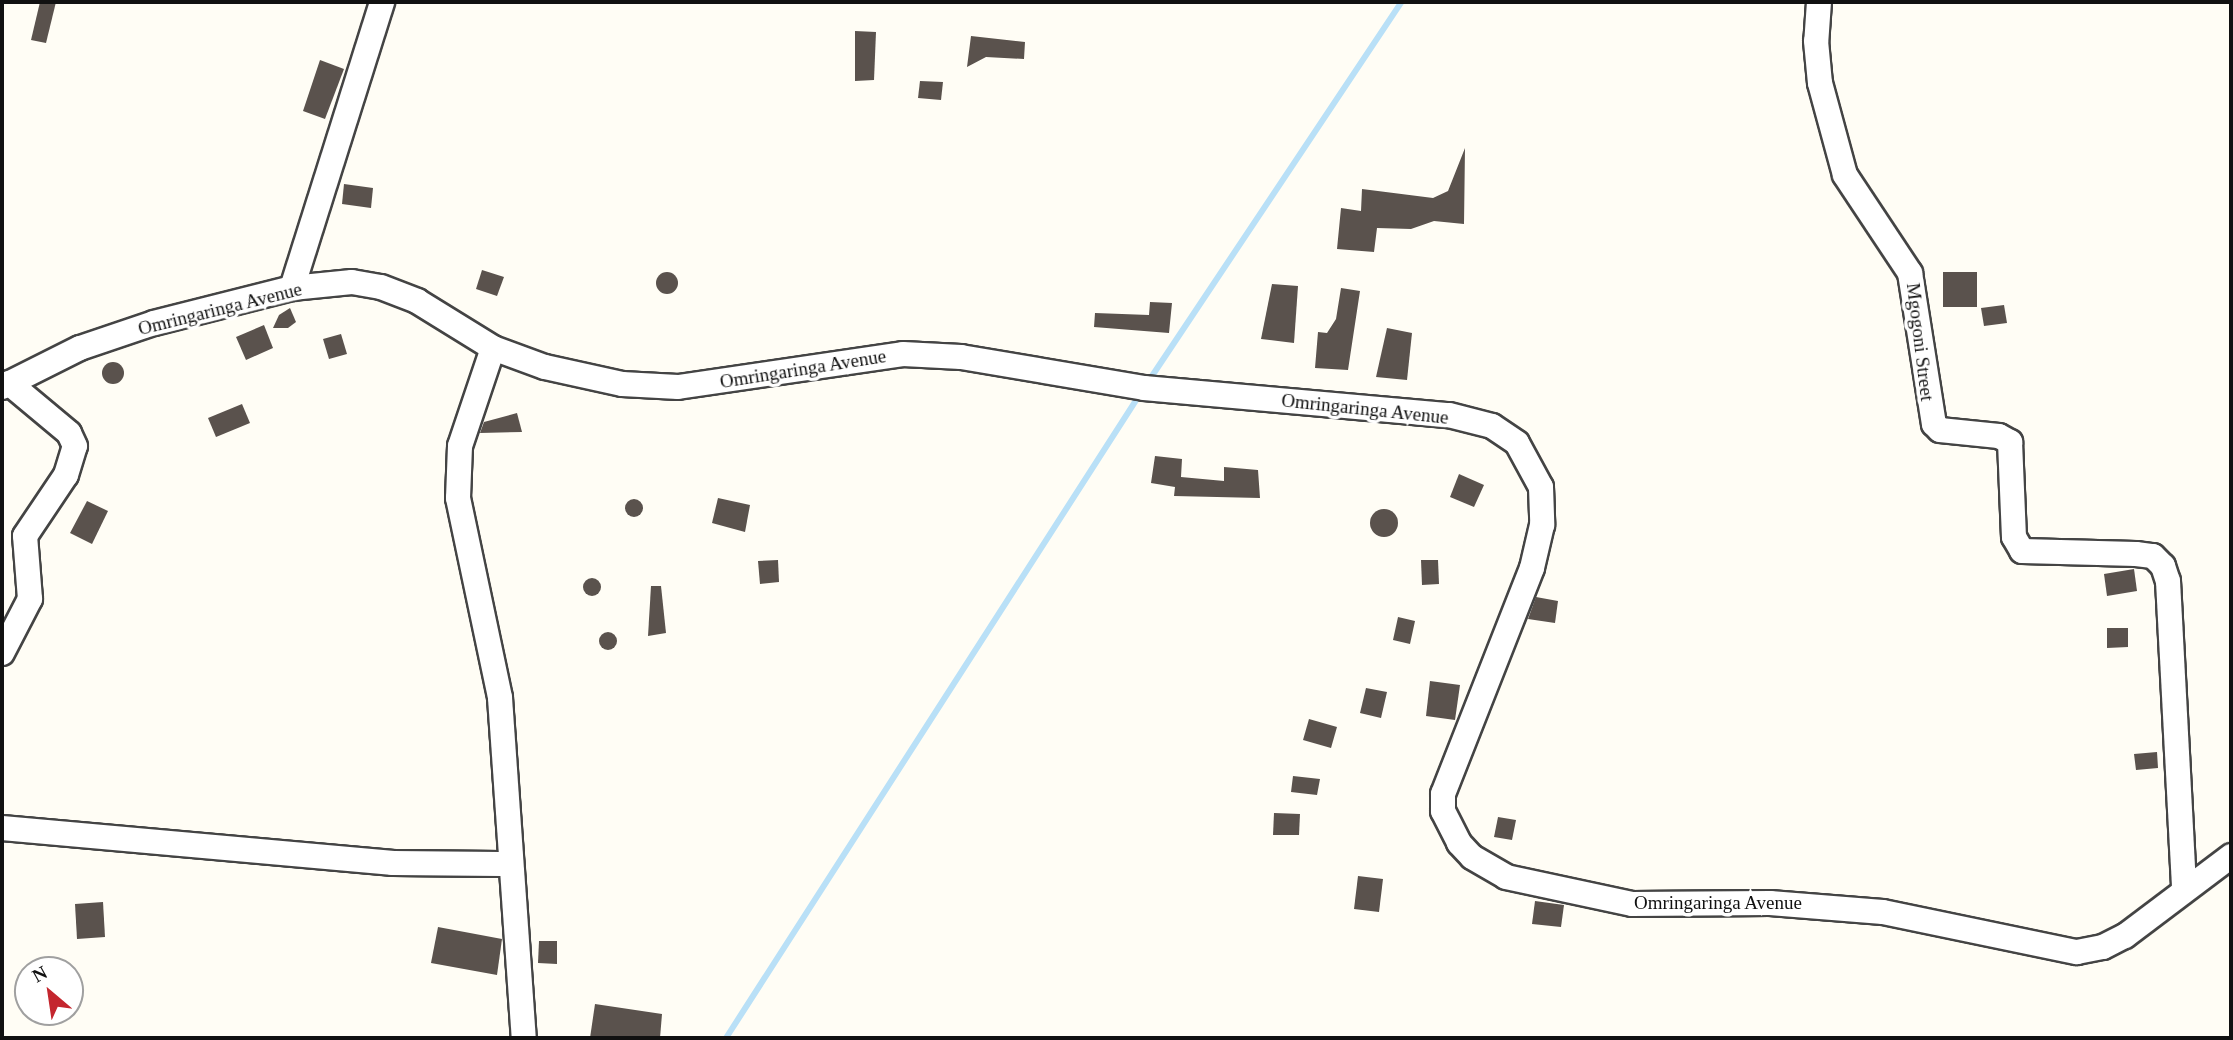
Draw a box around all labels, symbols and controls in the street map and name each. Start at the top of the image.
street label: Omringaringa Avenue [135,277,305,341]
street label: Mgogoni Street [1901,282,1939,402]
street label: Omringaringa Avenue [718,345,888,393]
street label: Omringaringa Avenue [1280,389,1450,429]
street label: Omringaringa Avenue [1633,892,1803,914]
north arrow [14,956,84,1026]
text: N [28,961,51,986]

